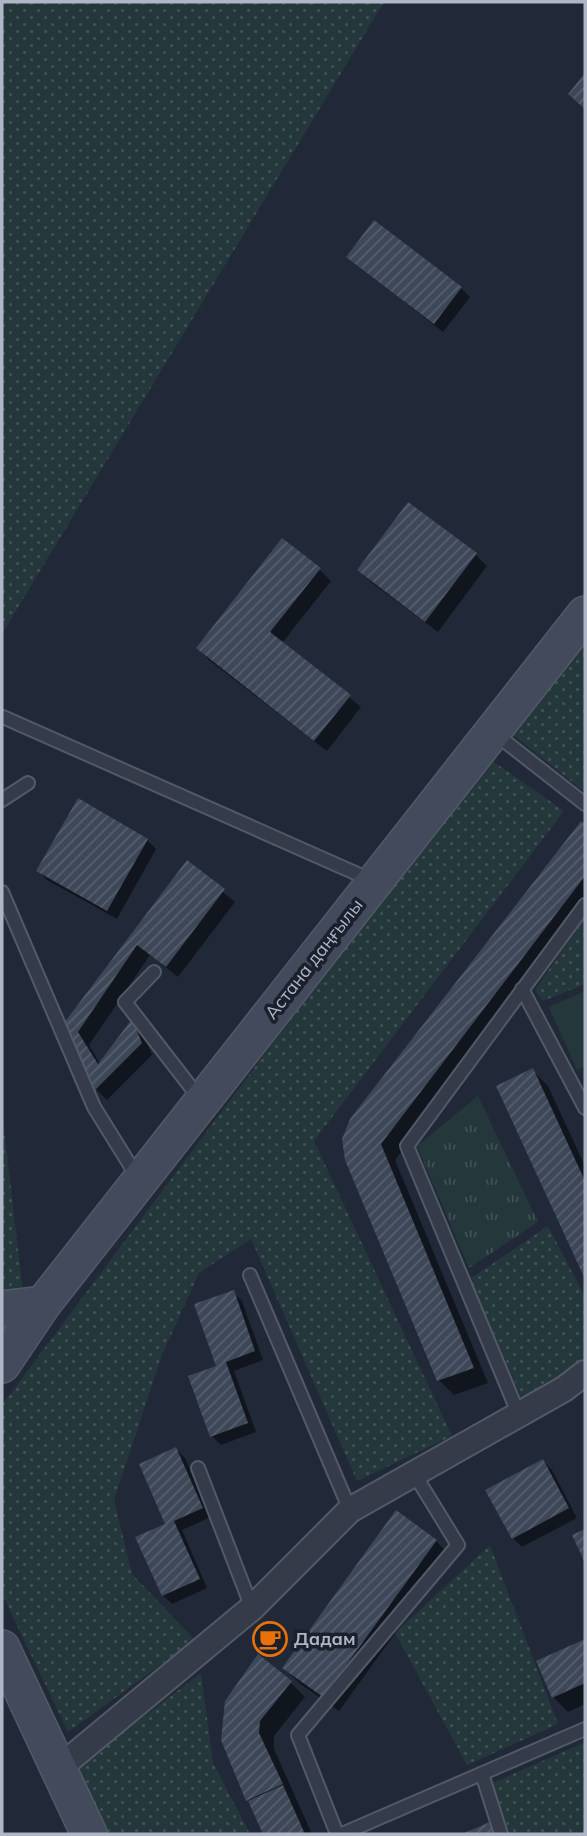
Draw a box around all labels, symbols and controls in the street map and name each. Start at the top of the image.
street label: Астана даңғылы [259,894,368,1023]
cafe icon: Дадам [251,1620,289,1658]
place label: Дадам [294,1627,356,1650]

